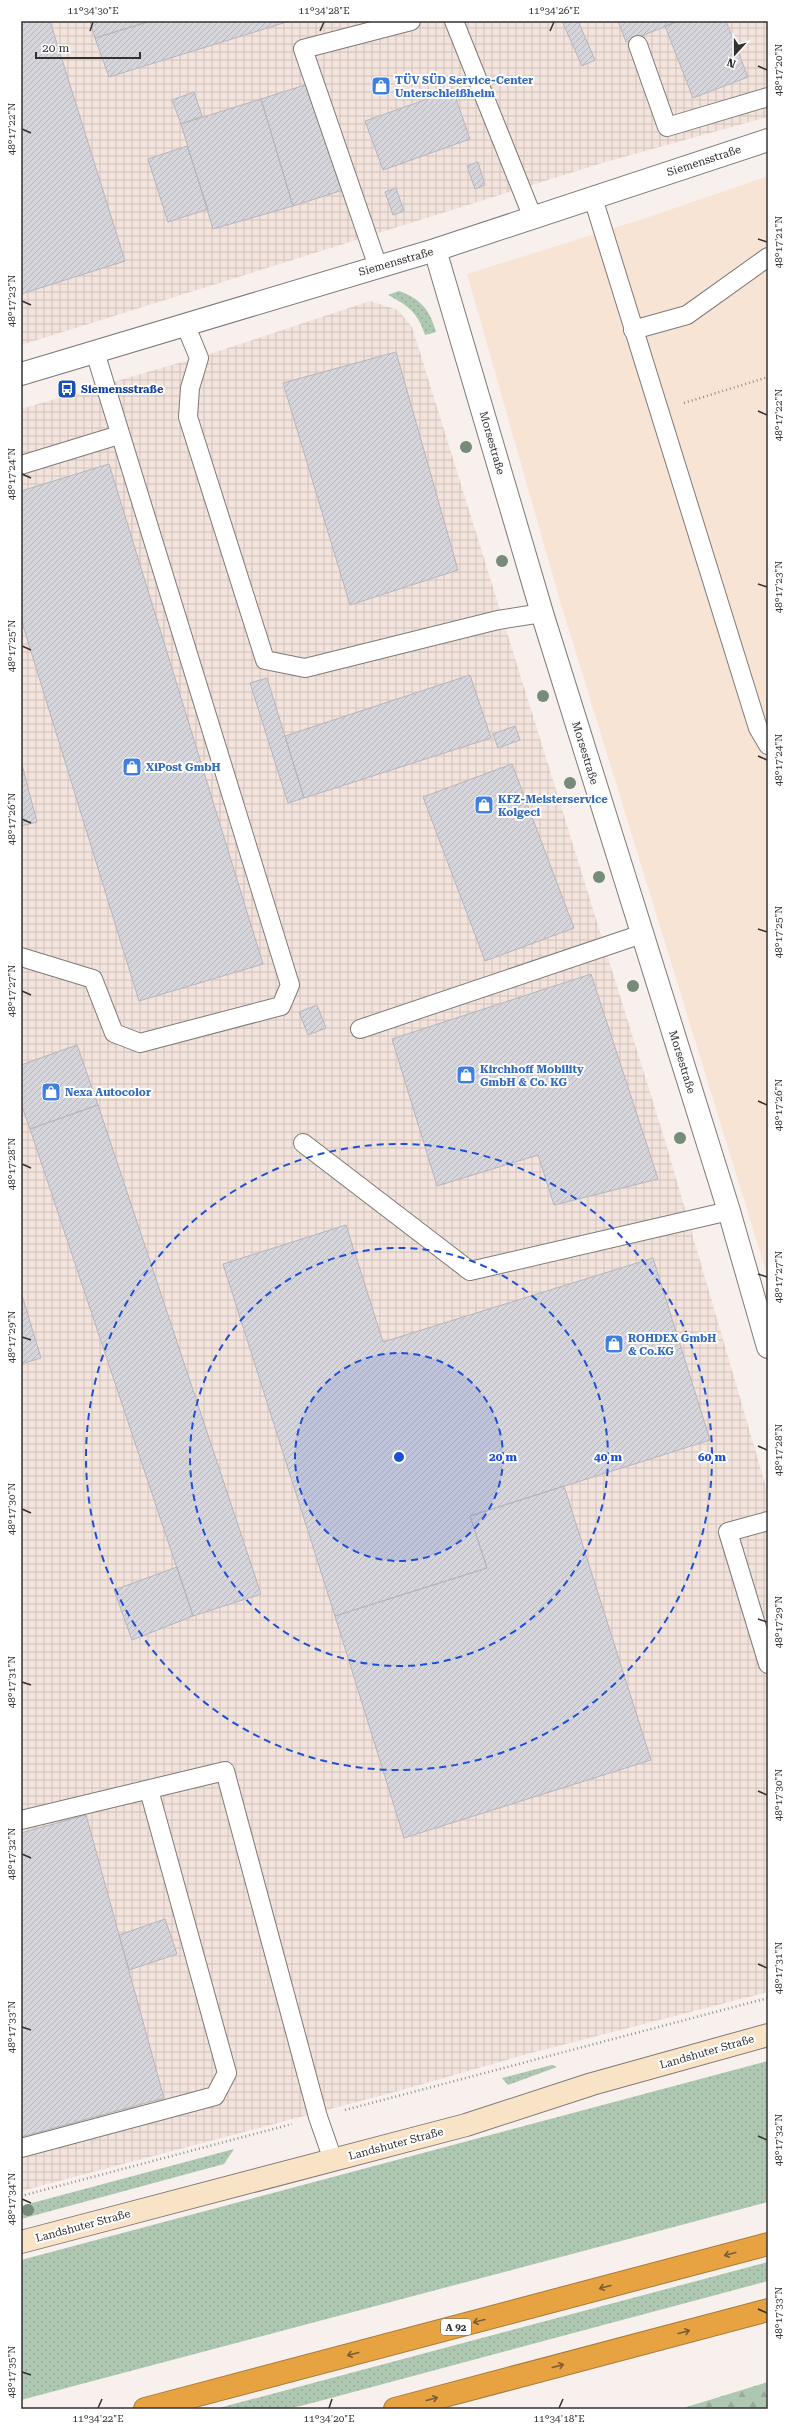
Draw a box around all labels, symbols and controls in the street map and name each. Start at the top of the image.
text: 11°34'30"E [67,5,119,16]
text: 11°34'28"E [298,5,350,16]
text: 11°34'26"E [528,5,580,16]
scale bar [36,34,140,60]
north arrow [715,34,755,74]
text: 20 m [42,41,69,55]
text: 48°17'20"N [773,44,784,96]
text: N [725,55,738,70]
place label: TÜV SÜD Service-Center Unterschleißheim [395,73,533,100]
shop icon: TÜV SÜD Service-Center Unterschleißheim [370,75,392,97]
text: 48°17'22"N [6,103,17,155]
street label: Siemensstraße [665,143,743,179]
text: 48°17'21"N [773,216,784,268]
street label: Siemensstraße [357,245,435,279]
text: 48°17'23"N [6,275,17,327]
bus stop icon: Siemensstraße [56,378,78,400]
place label: Siemensstraße [81,383,164,396]
text: 48°17'22"N [773,389,784,441]
street label: Morsestraße [477,410,507,476]
text: 48°17'24"N [6,448,17,500]
text: 48°17'23"N [773,561,784,613]
text: 48°17'25"N [6,620,17,672]
street label: Morsestraße [569,720,601,786]
text: 48°17'24"N [773,734,784,786]
shop icon: XiPost GmbH [121,756,143,778]
place label: XiPost GmbH [146,761,221,774]
text: 48°17'26"N [6,793,17,845]
place label: KFZ-Meisterservice Kolgeci [498,793,608,819]
shop icon: KFZ-Meisterservice Kolgeci [473,794,495,816]
text: 48°17'25"N [773,906,784,958]
text: 48°17'27"N [6,965,17,1017]
street label: Morsestraße [666,1029,698,1095]
place label: Kirchhoff Mobility GmbH & Co. KG [480,1063,584,1089]
shop icon: Kirchhoff Mobility GmbH & Co. KG [455,1064,477,1086]
text: 48°17'26"N [773,1079,784,1131]
shop icon: Nexa Autocolor [40,1081,62,1103]
place label: Nexa Autocolor [65,1086,151,1099]
text: 48°17'28"N [6,1138,17,1190]
text: 48°17'27"N [773,1251,784,1303]
text: 48°17'29"N [6,1311,17,1363]
place label: ROHDEX GmbH & Co.KG [628,1332,716,1358]
shop icon: ROHDEX GmbH & Co.KG [603,1333,625,1355]
text: 48°17'28"N [773,1424,784,1476]
centre of rings [392,1450,406,1464]
text: 20 m [489,1450,517,1464]
text: 40 m [594,1450,622,1464]
text: 60 m [698,1450,726,1464]
text: 48°17'30"N [6,1483,17,1535]
text: 48°17'29"N [773,1596,784,1648]
text: 48°17'31"N [6,1656,17,1708]
text: 48°17'30"N [773,1769,784,1821]
text: 48°17'32"N [6,1828,17,1880]
text: 48°17'31"N [773,1942,784,1994]
text: 48°17'33"N [6,2001,17,2053]
street label: Landshuter Straße [658,2032,756,2072]
text: 48°17'32"N [773,2114,784,2166]
street label: Landshuter Straße [347,2125,445,2163]
text: 48°17'34"N [6,2173,17,2225]
street label: Landshuter Straße [34,2207,132,2245]
one-way arrow [724,2251,737,2258]
one-way arrow [598,2284,611,2292]
text: 48°17'33"N [773,2287,784,2339]
one-way arrow [473,2317,486,2325]
road number: A 92 [441,2319,471,2335]
one-way arrow [677,2328,690,2335]
text: 48°17'35"N [6,2346,17,2398]
one-way arrow [347,2351,360,2358]
one-way arrow [551,2361,564,2369]
one-way arrow [426,2395,439,2402]
text: 11°34'22"E [72,2413,124,2424]
text: 11°34'20"E [303,2413,355,2424]
text: 11°34'18"E [533,2413,585,2424]

